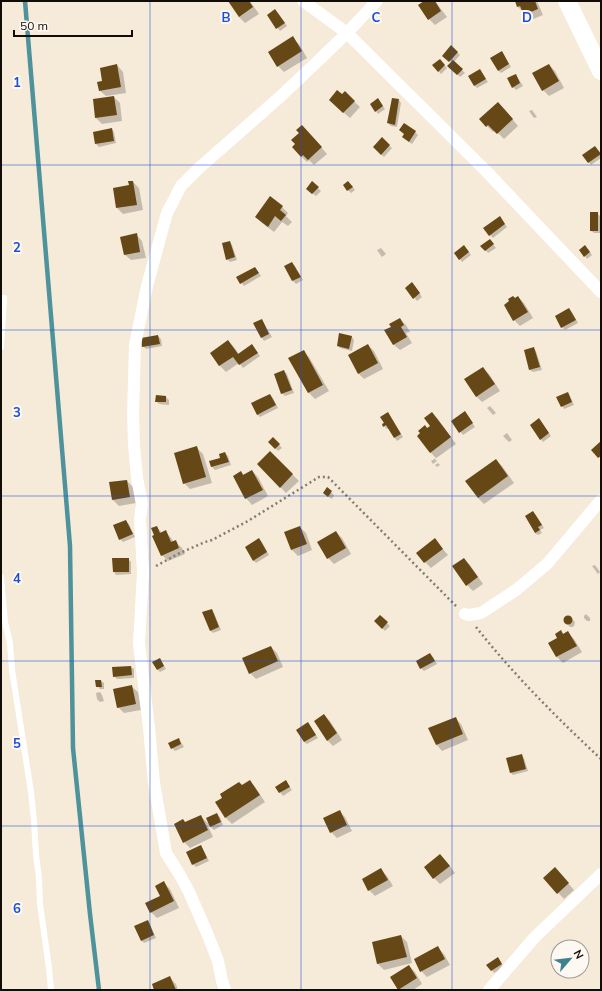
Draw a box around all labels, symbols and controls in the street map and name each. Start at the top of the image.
text: B [222,9,231,25]
text: C [372,9,381,25]
text: D [522,9,532,25]
scale bar [14,12,132,38]
text: 50 m [20,18,48,33]
text: 1 [13,74,21,90]
text: 2 [13,239,21,255]
text: 3 [13,404,21,420]
text: 4 [13,570,21,586]
text: 5 [13,735,21,751]
text: 6 [13,900,21,916]
north arrow [550,939,590,979]
text: N [571,947,587,961]

